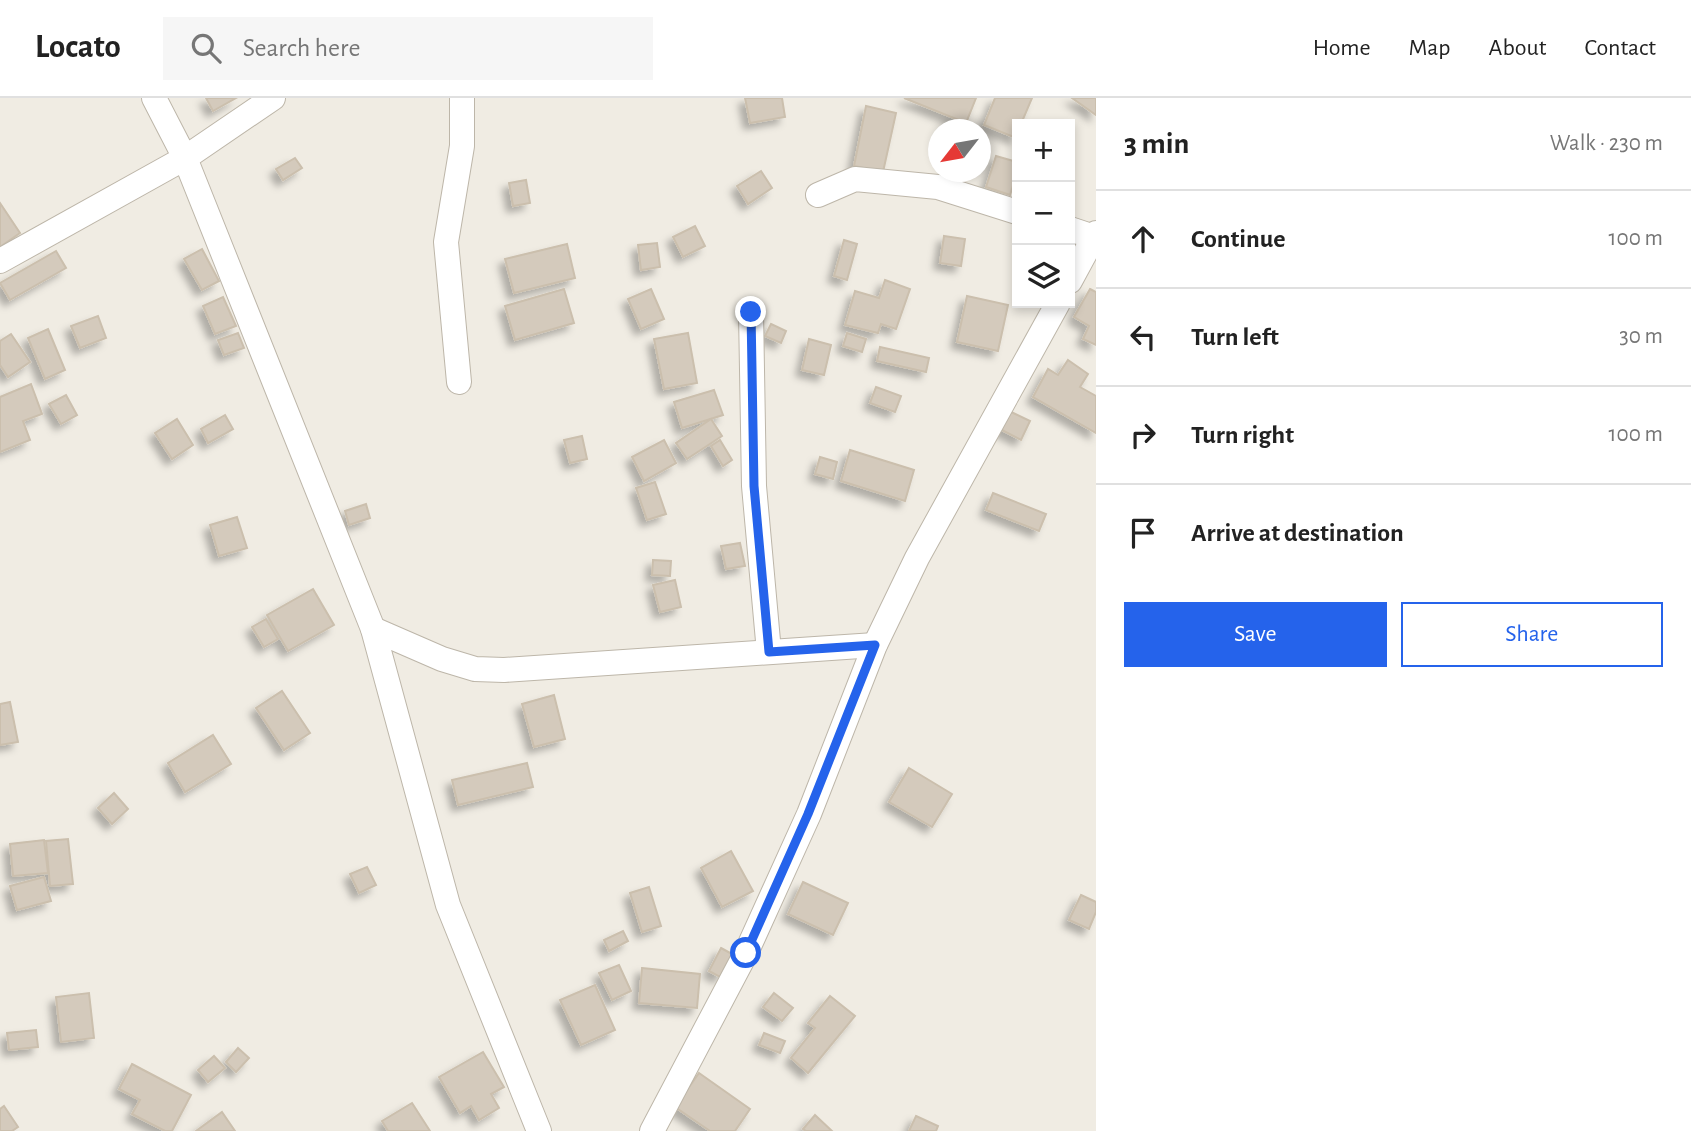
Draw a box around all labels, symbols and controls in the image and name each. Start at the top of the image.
search box [163,17,653,80]
icon: search [187,29,225,67]
text: Locato [35,31,121,64]
text: Search here [243,35,360,61]
text: Home [1313,36,1371,60]
text: Map [1409,36,1451,60]
text: About [1489,36,1546,60]
text: Contact [1584,36,1656,60]
north arrow [928,119,991,182]
map controls [1012,119,1075,308]
button: + [1012,119,1075,182]
text: 3 min [1124,129,1189,159]
text: Walk · 230 m [1550,132,1663,155]
button: − [1012,182,1075,245]
icon: ahead [1124,220,1162,258]
text: Continue [1191,226,1286,252]
text: 100 m [1609,227,1663,250]
button: layers [1012,245,1075,308]
route end [735,296,766,327]
icon: left [1124,318,1162,356]
text: Turn left [1191,324,1279,350]
text: 30 m [1619,325,1663,348]
icon: right [1124,416,1162,454]
text: Turn right [1191,422,1294,448]
text: 100 m [1609,423,1663,446]
icon: arrive [1124,514,1162,552]
text: Arrive at destination [1191,520,1404,546]
button: Save [1124,602,1387,667]
button: Share [1401,602,1663,667]
route start [730,937,761,968]

